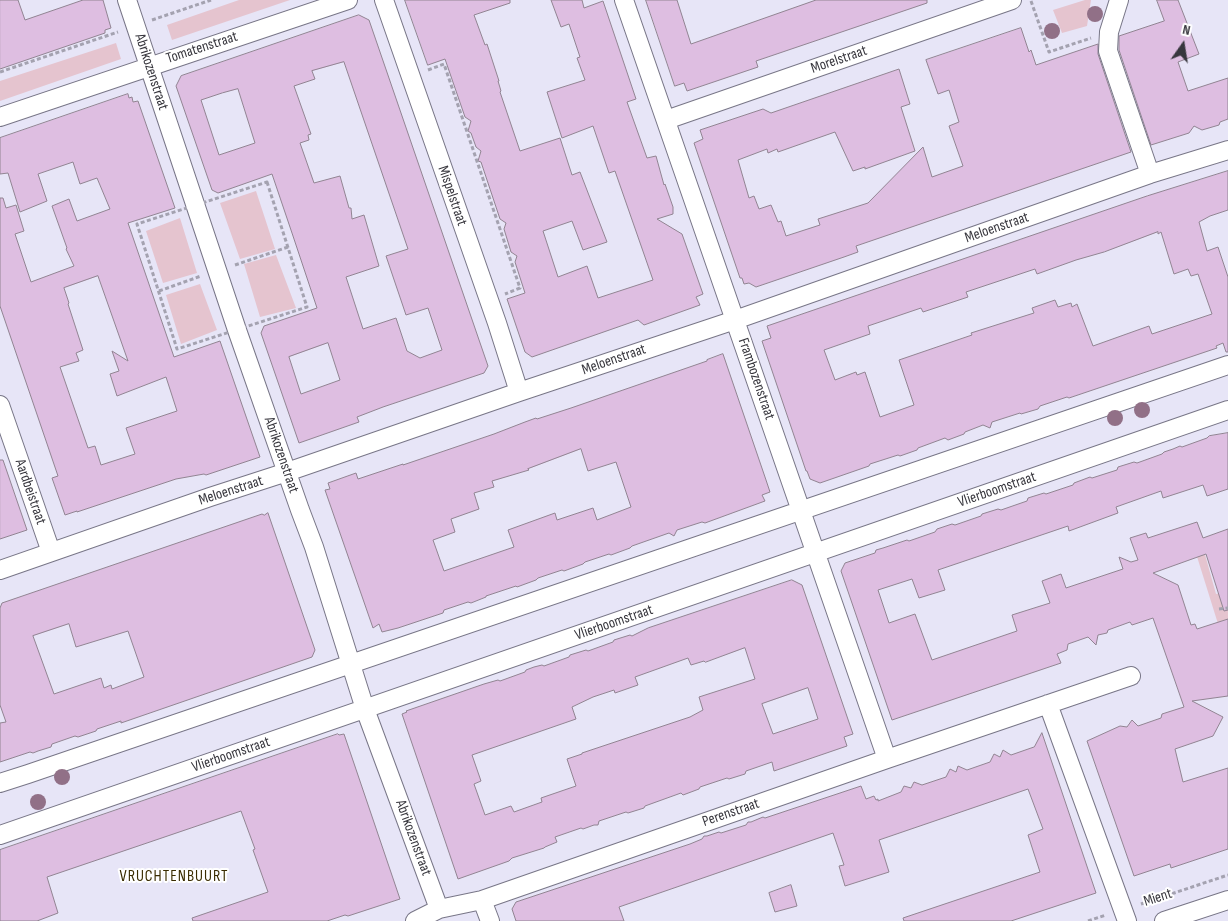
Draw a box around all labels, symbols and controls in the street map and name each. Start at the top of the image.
north arrow [1158,20,1208,70]
text: N [1181,21,1192,39]
street label: Tomatenstraat [164,28,240,68]
street label: Abrikozenstraat [130,32,172,112]
street label: Morelstraat [809,42,869,78]
street label: Mispelstraat [433,164,471,228]
street label: Meloenstraat [963,209,1031,247]
street label: Frambozenstraat [734,336,778,422]
street label: Meloenstraat [580,341,648,379]
street label: Abrikozenstraat [260,415,302,495]
street label: Aardbeistraat [10,457,50,527]
street label: Vlierboomstraat [956,468,1038,512]
street label: Meloenstraat [197,472,265,510]
street label: Vlierboomstraat [573,601,655,645]
street label: Vlierboomstraat [190,733,272,777]
street label: Perenstraat [700,795,762,831]
street label: Abrikozenstraat [391,798,435,878]
district label: VRUCHTENBUURT [118,867,230,887]
street label: Mient [1142,885,1174,911]

